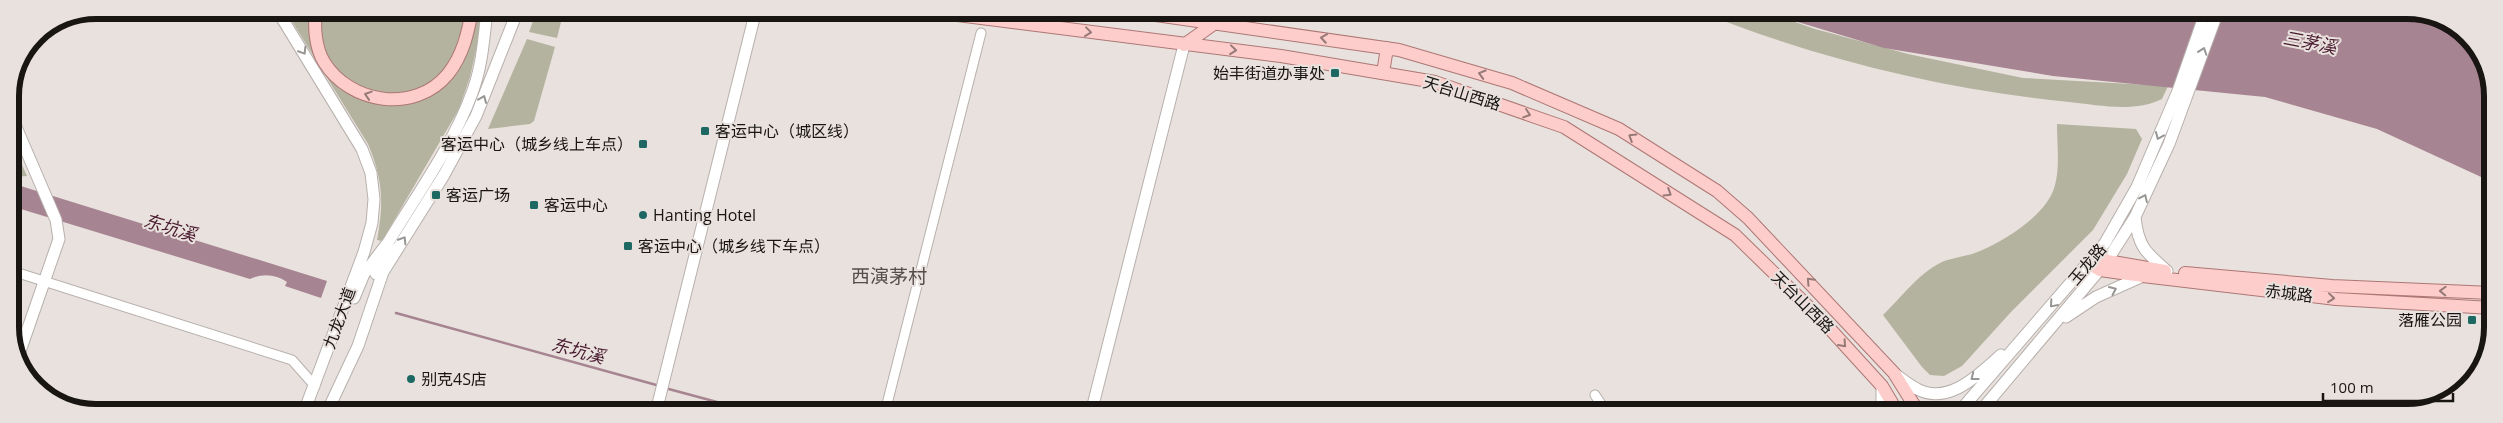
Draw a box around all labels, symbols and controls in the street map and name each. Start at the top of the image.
water label: 三茅溪 [2281,25,2341,59]
one-way arrow [1084,26,1092,37]
one-way arrow [1320,34,1328,44]
one-way arrow [1229,44,1237,55]
one-way arrow [296,46,306,55]
one-way arrow [2198,47,2208,56]
place label: 始丰街道办事处 [1213,62,1325,84]
marker: 始丰街道办事处 [1329,67,1341,79]
one-way arrow [1478,70,1487,80]
street label: 天台山西路 [1421,71,1503,115]
one-way arrow [364,91,373,101]
one-way arrow [477,95,487,104]
one-way arrow [1522,108,1531,118]
place label: 客运中心（城区线） [715,120,859,142]
marker: 客运中心（城区线） [699,125,711,137]
one-way arrow [2155,131,2166,140]
place label: 客运中心（城乡线上车点） [441,133,633,155]
one-way arrow [1628,133,1637,143]
marker: 客运中心（城乡线上车点） [637,138,649,150]
place label: 客运广场 [446,184,510,206]
one-way arrow [1663,187,1672,196]
marker: 客运广场 [430,189,442,201]
place label: 客运中心 [544,194,608,216]
one-way arrow [2138,194,2149,203]
marker: 客运中心 [528,199,540,211]
place label: Hanting Hotel [653,204,756,226]
water label: 东坑溪 [141,208,202,247]
marker: Hanting Hotel [637,209,649,221]
place label: 客运中心（城乡线下车点） [638,235,830,257]
one-way arrow [397,237,407,246]
street label: 玉龙路 [2063,239,2111,289]
marker: 客运中心（城乡线下车点） [622,240,634,252]
district label: 西演茅村 [851,263,927,289]
street label: 天台山西路 [1767,266,1839,338]
one-way arrow [1807,278,1816,287]
street label: 赤城路 [2264,279,2314,307]
street label: 九龙大道 [318,284,360,352]
one-way arrow [2108,285,2117,296]
one-way arrow [2439,286,2447,297]
one-way arrow [2327,292,2335,303]
one-way arrow [2050,298,2059,307]
place label: 落雁公园 [2398,309,2462,331]
marker: 落雁公园 [2466,314,2478,326]
water label: 东坑溪 [549,331,609,369]
one-way arrow [1837,338,1846,347]
place label: 别克4S店 [421,368,487,390]
scale bar [2323,370,2453,402]
one-way arrow [1971,371,1980,379]
marker: 别克4S店 [405,373,417,385]
text: 100 m [2330,377,2374,397]

